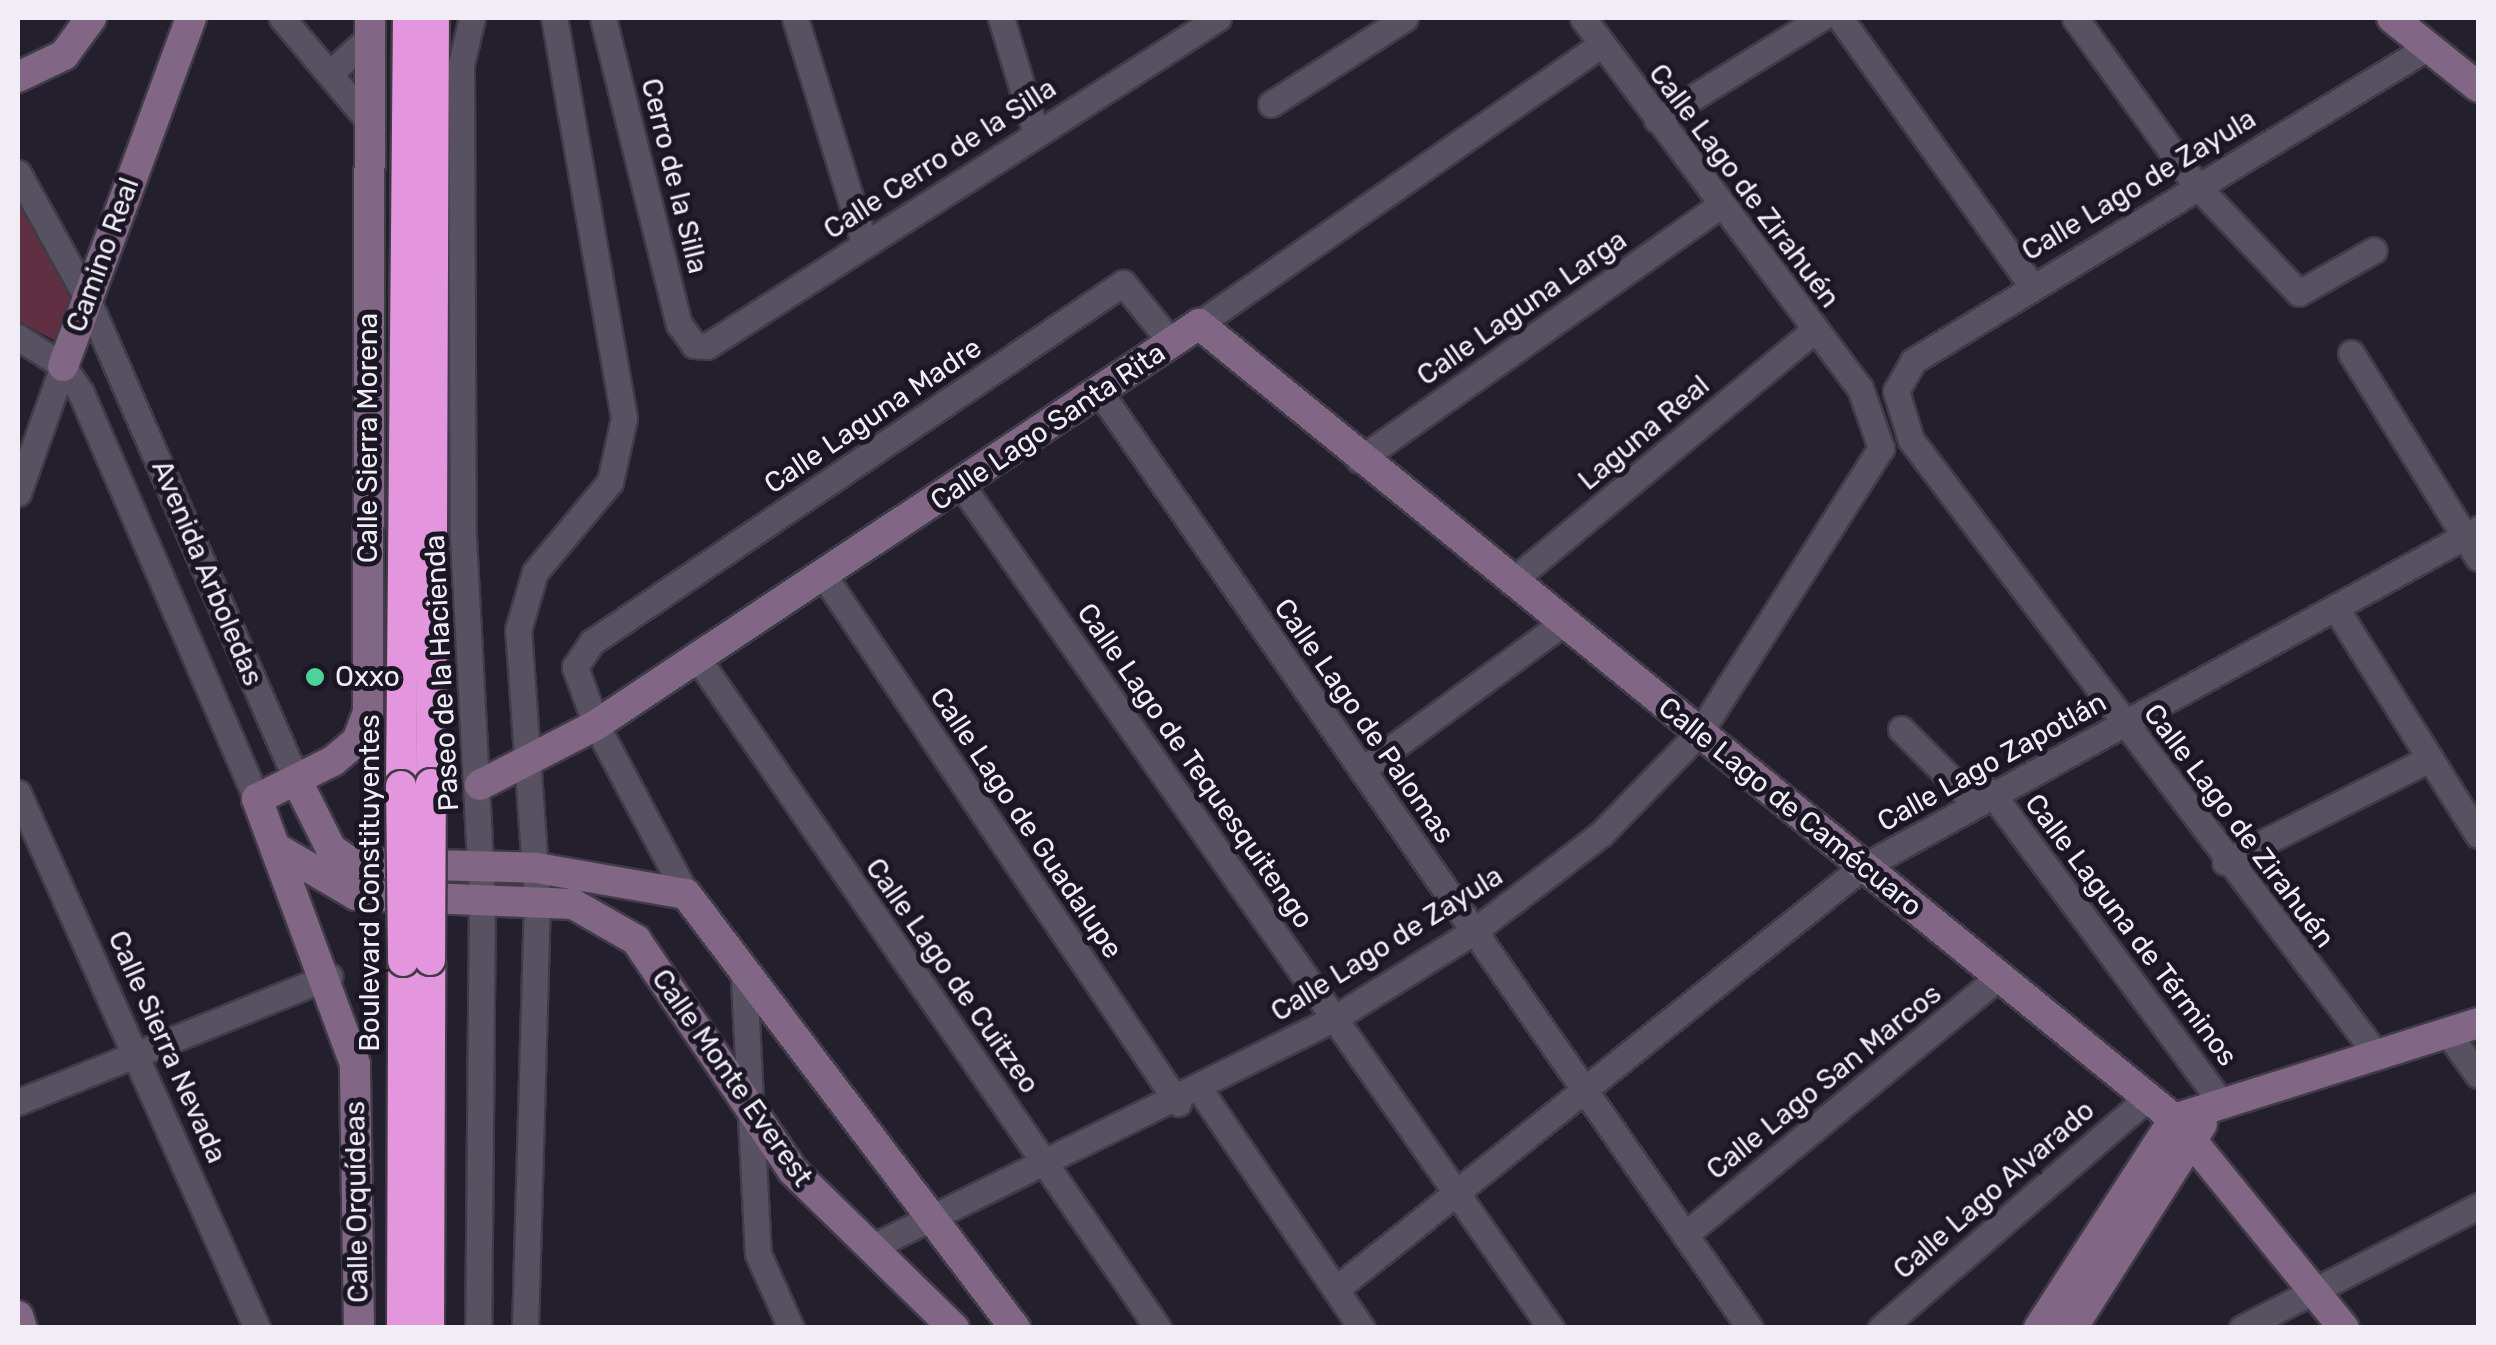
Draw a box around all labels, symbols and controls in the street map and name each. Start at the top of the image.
street label: Calle Lago de Zirahuén [1641,58,1847,314]
street label: Calle Cerro de la Silla [818,71,1062,247]
street label: Cerro de la Silla [634,75,714,277]
street label: Calle Lago de Zayula [2016,102,2262,268]
street label: Camino Real [60,173,146,337]
street label: Calle Laguna Larga [1411,223,1633,393]
street label: Calle Sierra Morena [351,313,385,563]
street label: Calle Laguna Madre [758,331,988,501]
street label: Calle Lago Santa Rita [924,336,1172,518]
street label: Laguna Real [1572,369,1716,497]
street label: Avenida Arboledas [144,455,270,691]
street label: Paseo de la Hacienda [418,534,466,812]
street label: Calle Lago de Palomas [1267,592,1461,850]
street label: Calle Lago de Tequesquitengo [1069,597,1321,935]
place label: Oxxo [335,660,400,694]
marker: Oxxo [304,666,326,688]
street label: Calle Lago de Guadalupe [923,681,1129,965]
street label: Calle Lago Zapotlán [1872,685,2112,839]
street label: Calle Lago de Camécuaro [1652,690,1928,924]
street label: Calle Lago de Zirahuén [2136,698,2342,954]
street label: Boulevard Constituyentes [353,714,387,1052]
street label: Calle Laguna de Términos [2018,787,2244,1073]
street label: Calle Lago de Cuitzeo [858,852,1046,1100]
street label: Calle Lago de Zayula [1265,859,1509,1029]
street label: Calle Sierra Nevada [101,926,233,1168]
street label: Calle Monte Everest [644,963,820,1193]
street label: Calle Lago San Marcos [1700,977,1948,1187]
street label: Calle Lago Alvarado [1886,1093,2102,1287]
street label: Calle Orquídeas [338,1101,376,1303]

